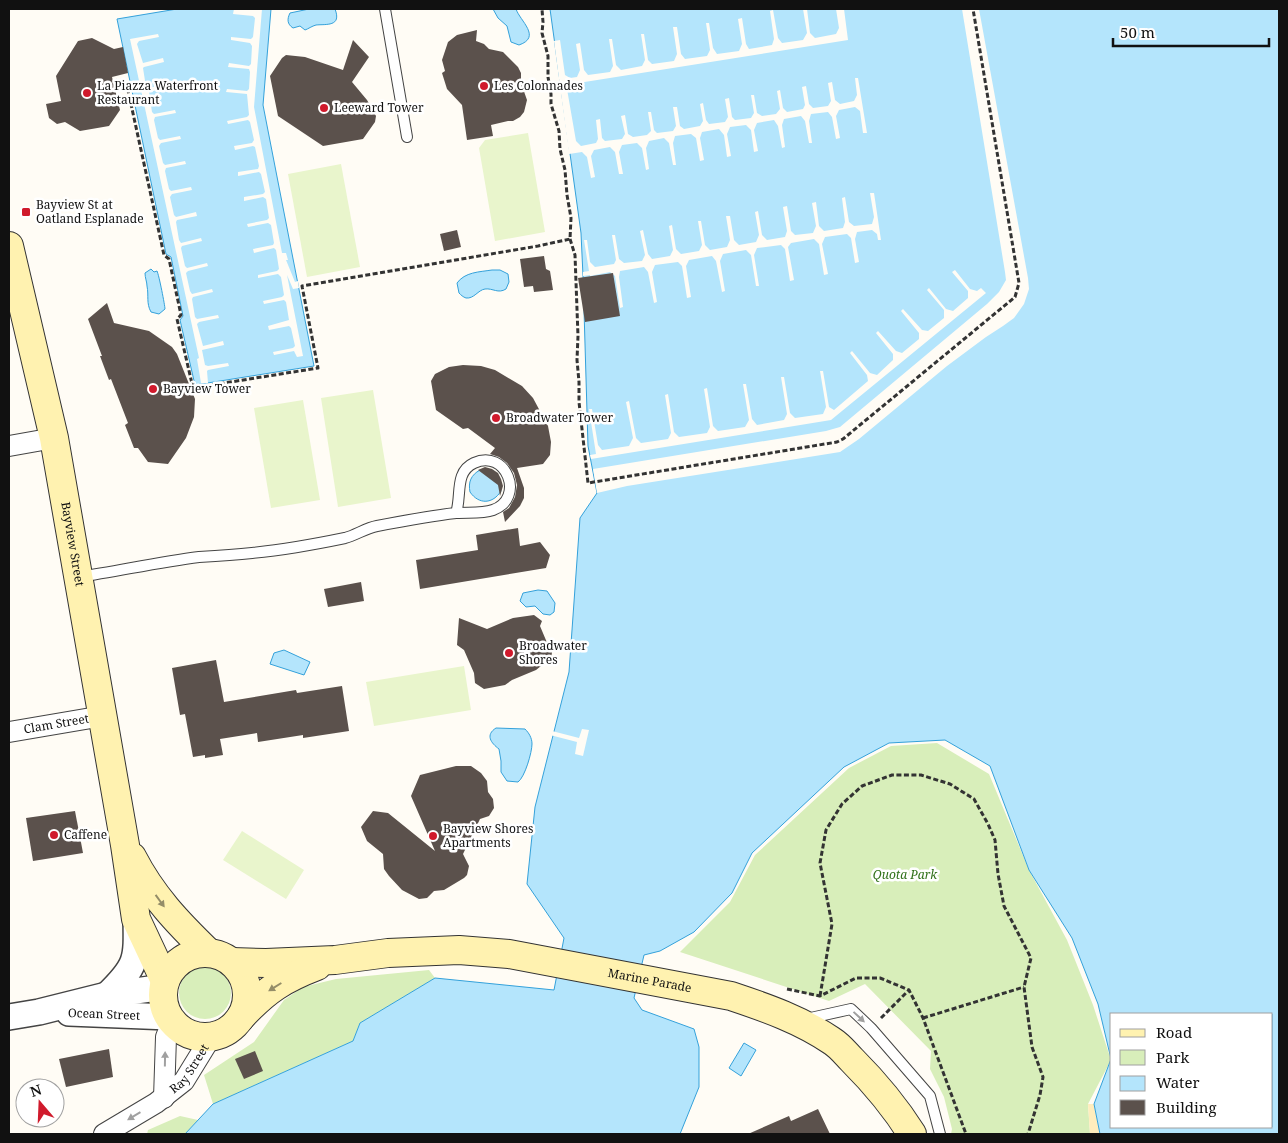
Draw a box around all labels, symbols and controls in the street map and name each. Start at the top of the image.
scale bar [1113,15,1269,47]
text: 50 m [1120,22,1155,42]
place label: La Piazza Waterfront Restaurant [97,77,218,108]
place label: Les Colonnades [494,77,583,94]
marker: Les Colonnades [478,80,490,92]
marker: La Piazza Waterfront Restaurant [81,87,93,99]
place label: Leeward Tower [334,99,424,116]
marker: Leeward Tower [318,102,330,114]
place label: Bayview St at Oatland Esplanade [36,196,144,227]
marker: Bayview St at Oatland Esplanade [20,206,32,218]
place label: Bayview Tower [163,380,251,397]
marker: Bayview Tower [147,383,159,395]
place label: Broadwater Tower [506,409,614,426]
marker: Broadwater Tower [490,412,502,424]
street label: Bayview Street [57,501,89,588]
place label: Broadwater Shores [519,637,587,668]
marker: Broadwater Shores [503,647,515,659]
street label: Clam Street [22,710,90,737]
place label: Bayview Shores Apartments [443,820,533,851]
place label: Caffene [64,826,107,843]
marker: Caffene [48,829,60,841]
marker: Bayview Shores Apartments [427,830,439,842]
park label: Quota Park [873,866,938,883]
one-way arrow [154,894,165,907]
street label: Marine Parade [607,964,693,996]
one-way arrow [268,982,281,991]
street label: Ocean Street [67,1004,140,1024]
one-way arrow [853,1011,865,1023]
legend [1110,1013,1273,1128]
text: Road [1156,1022,1192,1042]
street label: Ray Street [166,1041,213,1097]
text: Park [1156,1047,1190,1067]
one-way arrow [161,1051,169,1067]
text: Water [1156,1072,1199,1092]
north arrow [15,1078,65,1128]
text: N [27,1079,44,1101]
text: Building [1156,1097,1217,1117]
one-way arrow [128,1112,141,1121]

